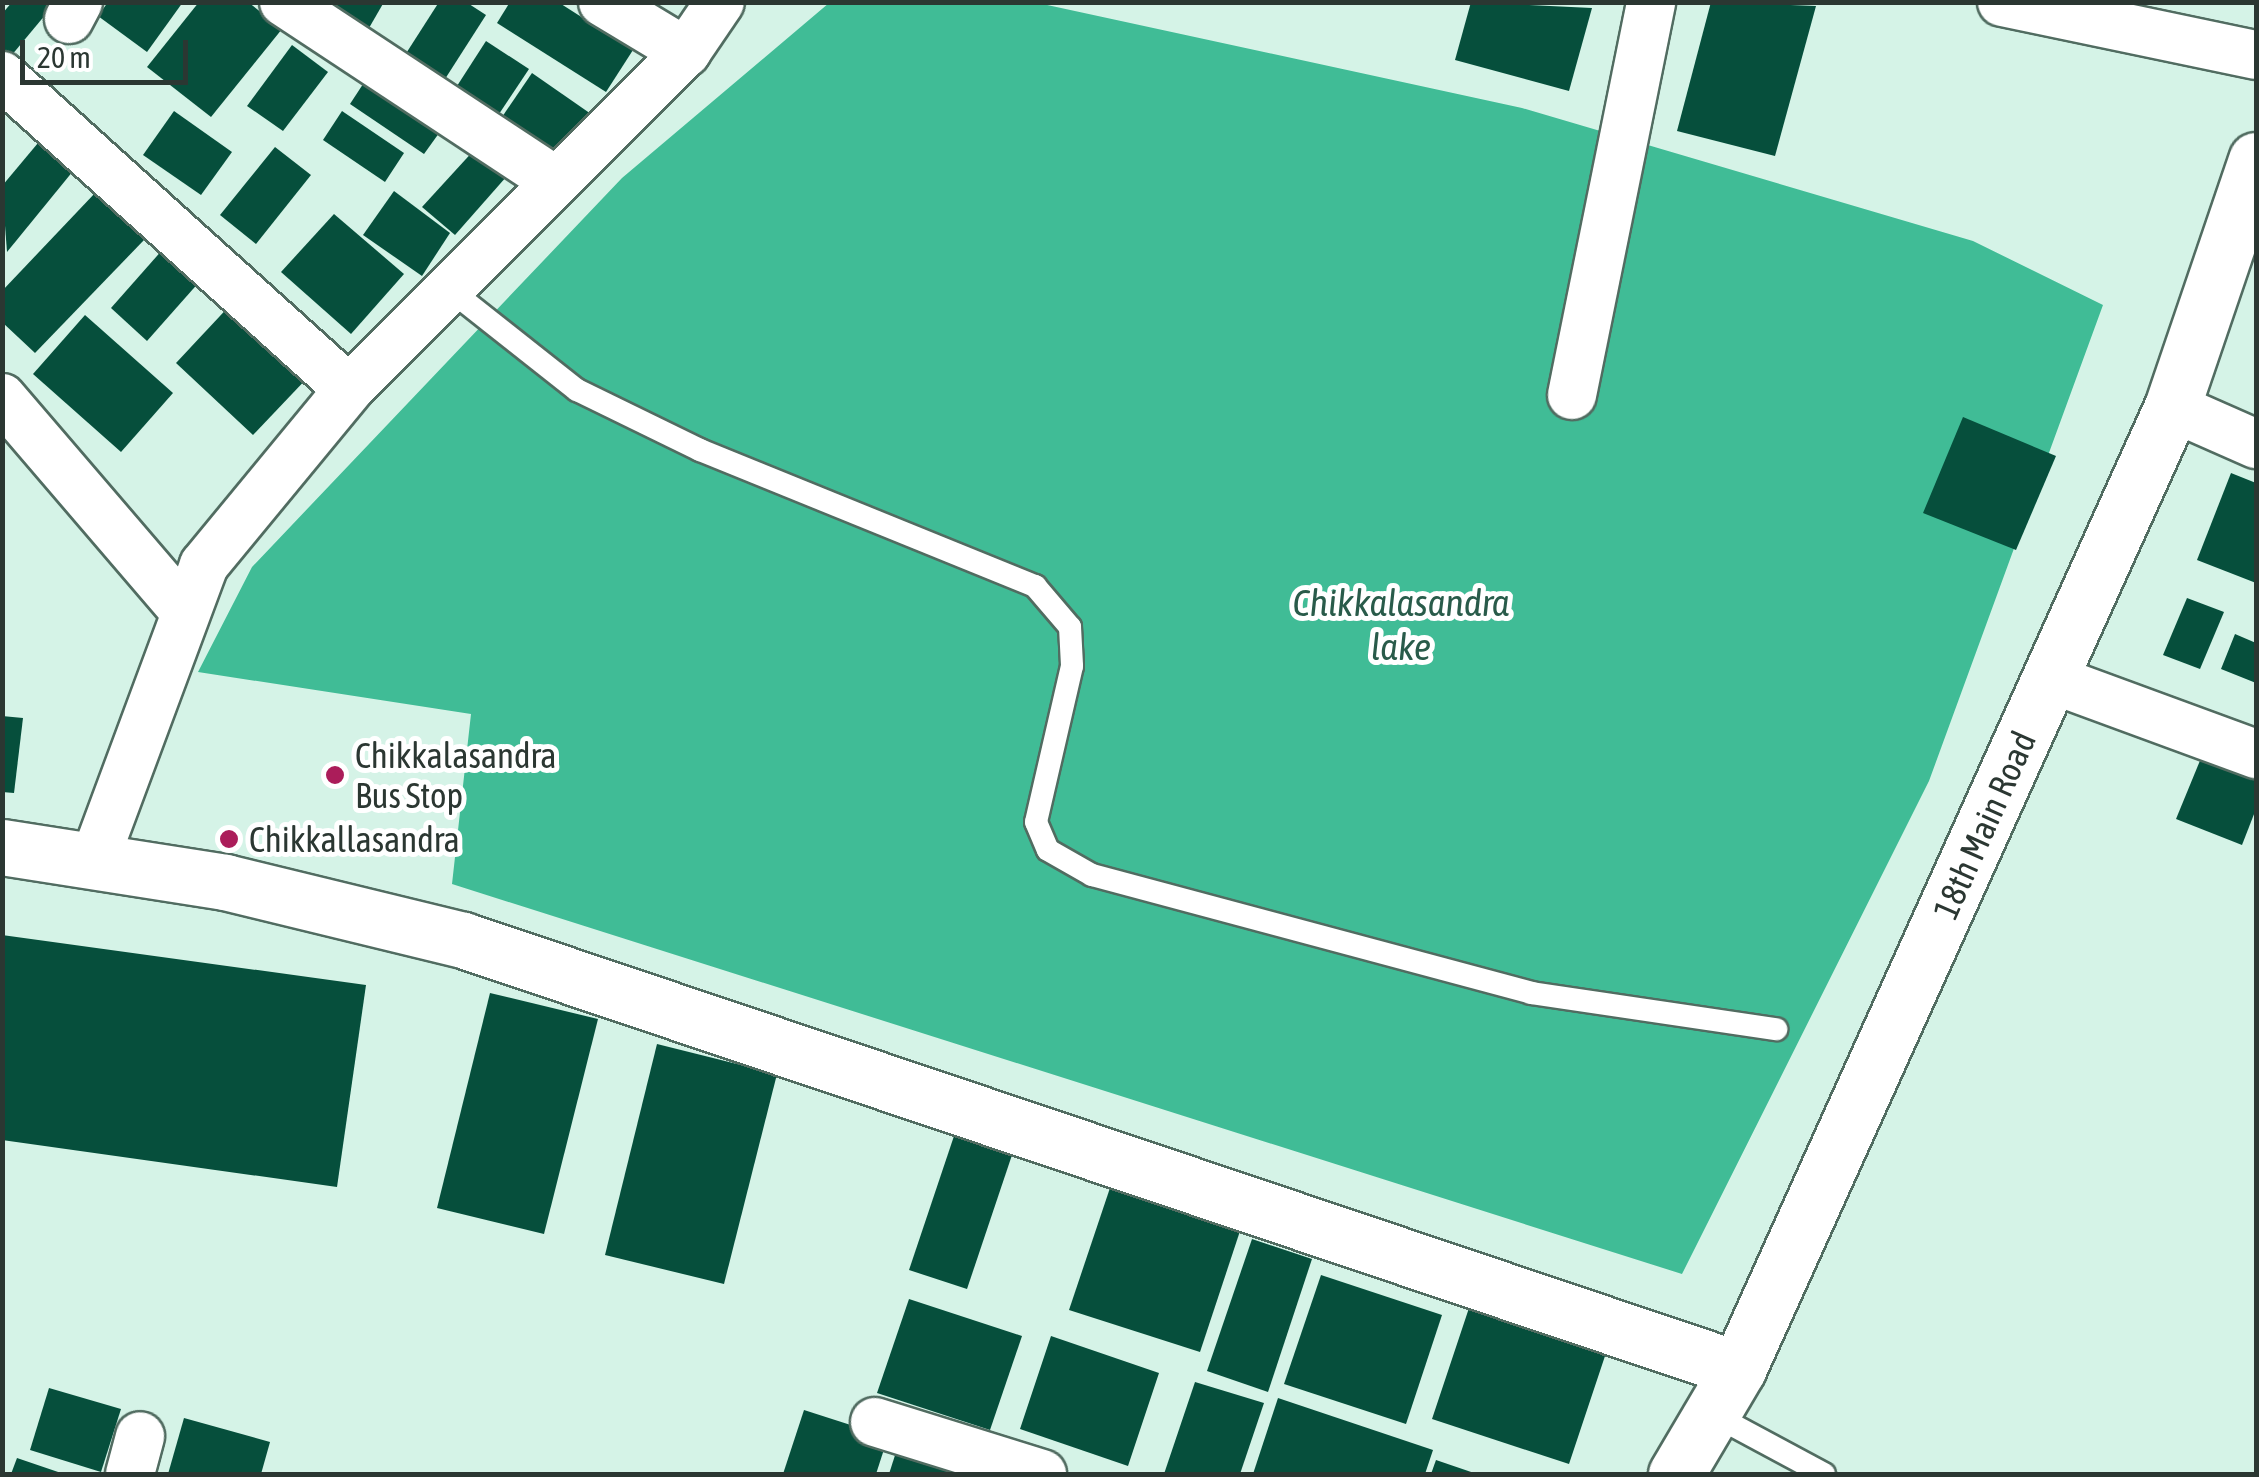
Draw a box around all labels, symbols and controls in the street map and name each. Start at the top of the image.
scale bar [25,20,192,82]
text: 20 m [37,40,91,74]
water label: Chikkalasandra lake [1292,580,1510,669]
street label: 18th Main Road [1924,725,2044,925]
place label: Chikkalasandra Bus Stop [355,734,556,816]
marker: Chikkalasandra Bus Stop [324,764,346,786]
place label: Chikkallasandra [249,818,460,860]
marker: Chikkallasandra [218,828,240,850]

